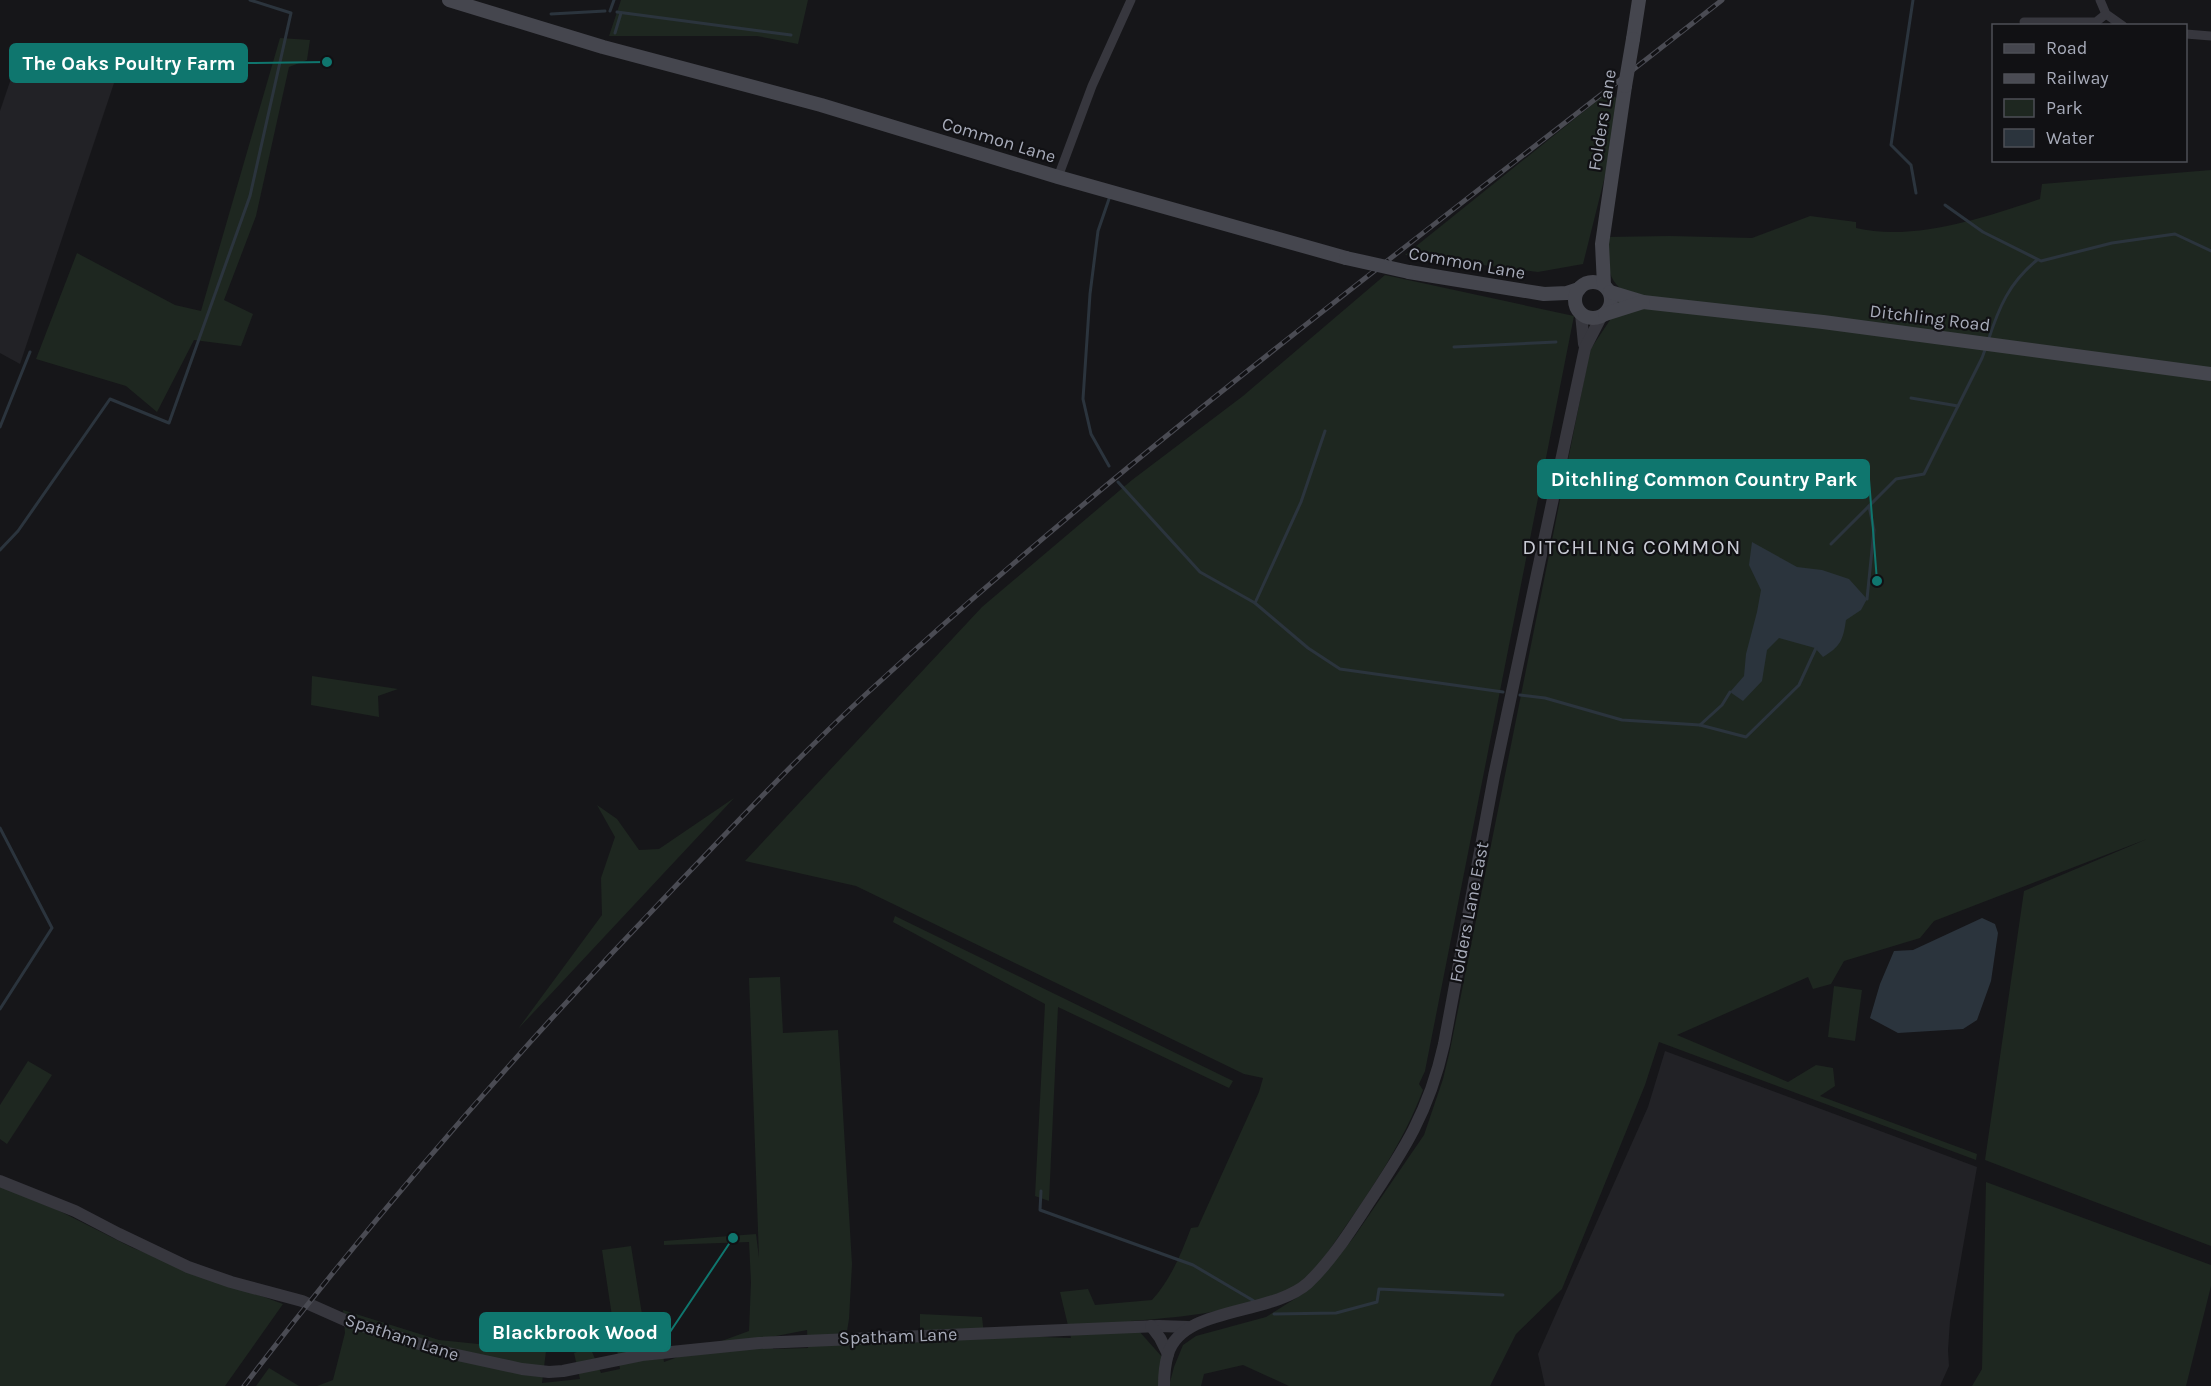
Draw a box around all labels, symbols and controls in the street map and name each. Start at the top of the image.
legend [1992,24,2187,162]
text: Road [2046,37,2087,59]
callout: The Oaks Poultry Farm [10,44,247,82]
text: The Oaks Poultry Farm [23,52,235,75]
text: Railway [2046,67,2109,89]
street label: Folders Lane [1583,68,1621,172]
text: Park [2046,97,2083,119]
street label: Common Lane [939,112,1059,168]
text: Water [2046,127,2094,149]
street label: Common Lane [1407,242,1527,284]
street label: Ditchling Road [1868,300,1992,336]
callout: Ditchling Common Country Park [1538,460,1869,498]
text: Ditchling Common Country Park [1551,468,1858,491]
district label: DITCHLING COMMON [1522,535,1742,559]
street label: Folders Lane East [1445,840,1493,984]
street label: Spatham Lane [342,1308,462,1366]
callout: Blackbrook Wood [480,1313,670,1351]
text: Blackbrook Wood [492,1321,658,1344]
street label: Spatham Lane [838,1323,958,1349]

